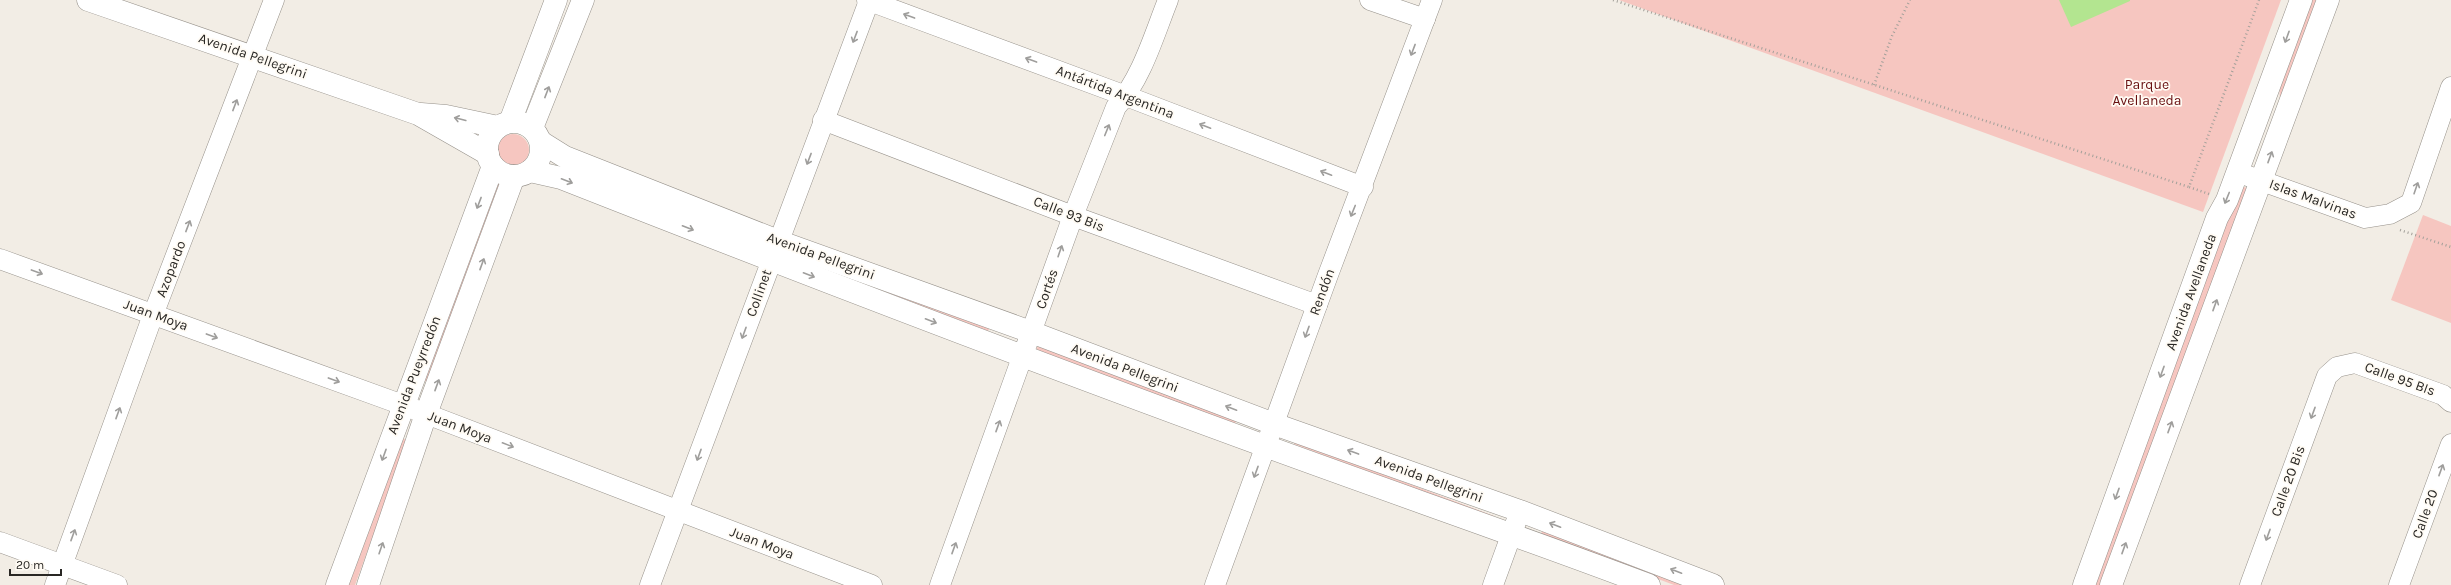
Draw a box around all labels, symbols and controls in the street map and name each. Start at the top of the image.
one-way arrow [903,11,915,19]
street label: Avenida Pellegrini [197,29,309,83]
one-way arrow [2283,30,2290,43]
one-way arrow [851,31,859,43]
one-way arrow [1409,43,1416,56]
one-way arrow [1025,56,1037,64]
street label: Antártida Argentina [1053,62,1177,122]
park label: Parque Avellaneda [2112,76,2182,109]
one-way arrow [543,86,551,98]
one-way arrow [232,99,240,111]
one-way arrow [453,115,466,122]
one-way arrow [1199,121,1211,129]
one-way arrow [1104,124,1111,136]
one-way arrow [2267,151,2275,163]
one-way arrow [804,152,812,164]
one-way arrow [1321,168,1333,176]
street label: Islas Malvinas [2267,175,2359,223]
one-way arrow [561,177,573,185]
one-way arrow [2412,183,2420,195]
one-way arrow [2223,191,2230,203]
street label: Calle 93 Bis [1031,193,1107,235]
one-way arrow [475,196,483,208]
one-way arrow [1349,204,1356,216]
one-way arrow [184,220,192,232]
one-way arrow [682,225,694,233]
street label: Avenida Pellegrini [765,229,877,283]
street label: Avenida Avellaneda [2162,231,2220,353]
street label: Azopardo [152,238,190,300]
one-way arrow [1057,245,1065,257]
one-way arrow [478,258,486,270]
street label: Rendón [1306,266,1338,318]
street label: Collinet [743,267,775,319]
street label: Cortés [1032,267,1062,311]
one-way arrow [30,269,42,277]
one-way arrow [803,272,815,280]
street label: Juan Moya [121,295,191,335]
one-way arrow [2212,299,2220,311]
street label: Avenida Pueyrredón [384,313,444,437]
one-way arrow [925,318,937,326]
one-way arrow [1302,326,1310,338]
one-way arrow [740,327,748,339]
one-way arrow [205,332,217,340]
street label: Avenida Pellegrini [1069,340,1181,396]
street label: Calle 95 BIs [2362,358,2438,400]
one-way arrow [2157,365,2165,377]
one-way arrow [327,377,340,384]
one-way arrow [433,380,441,392]
one-way arrow [1226,403,1238,411]
one-way arrow [114,407,122,419]
street label: Juan Moya [426,407,494,447]
one-way arrow [2309,407,2317,419]
one-way arrow [995,421,1003,433]
one-way arrow [2166,421,2174,433]
one-way arrow [501,442,513,450]
street label: Calle 20 Bis [2267,443,2309,519]
one-way arrow [380,448,388,460]
one-way arrow [1348,448,1360,456]
one-way arrow [695,449,703,461]
street label: Avenida Pellegrini [1373,452,1485,506]
one-way arrow [2438,464,2446,476]
one-way arrow [1252,465,1259,478]
one-way arrow [2113,487,2121,499]
street label: Calle 20 [2408,487,2442,541]
one-way arrow [1549,520,1561,528]
street label: Juan Moya [728,523,796,563]
one-way arrow [2264,529,2272,541]
one-way arrow [70,530,78,542]
one-way arrow [377,542,385,554]
one-way arrow [950,543,958,555]
one-way arrow [2121,543,2129,555]
scale bar [10,551,61,577]
text: 20 m [16,558,44,572]
one-way arrow [1671,567,1683,575]

